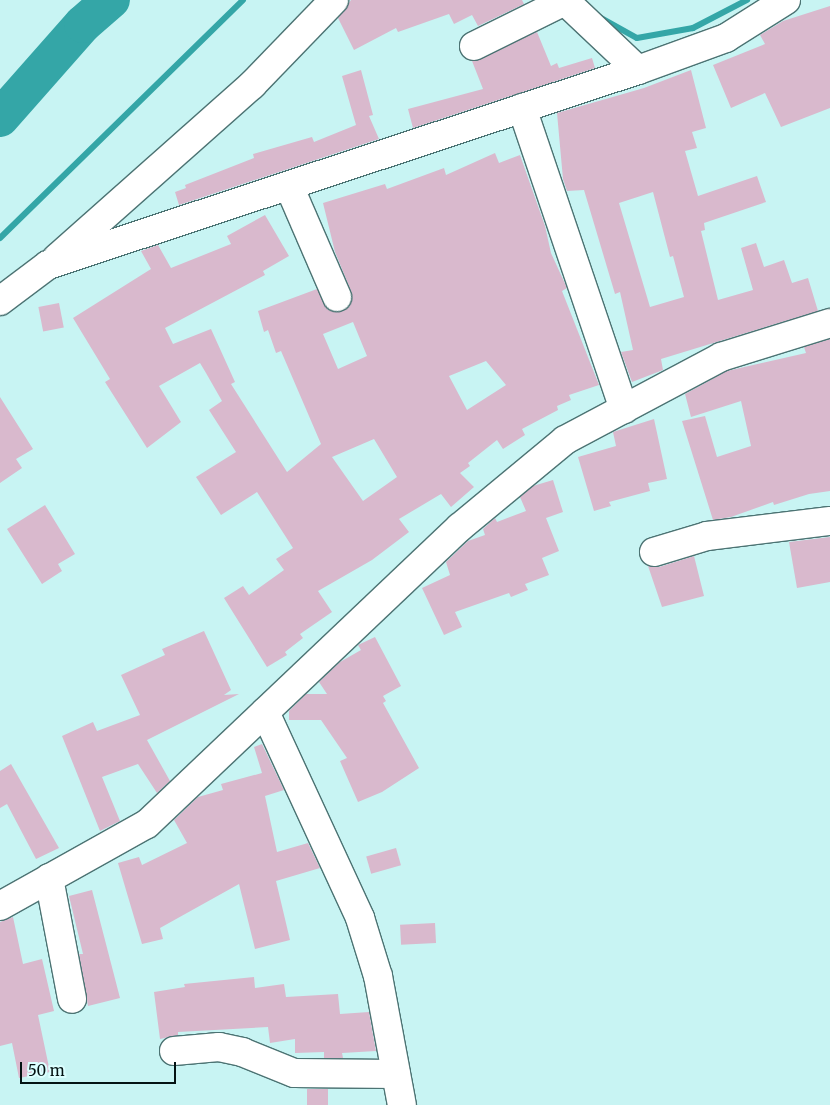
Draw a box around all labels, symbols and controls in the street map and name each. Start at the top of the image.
scale bar [22,1052,179,1084]
text: 50 m [28,1061,65,1080]

